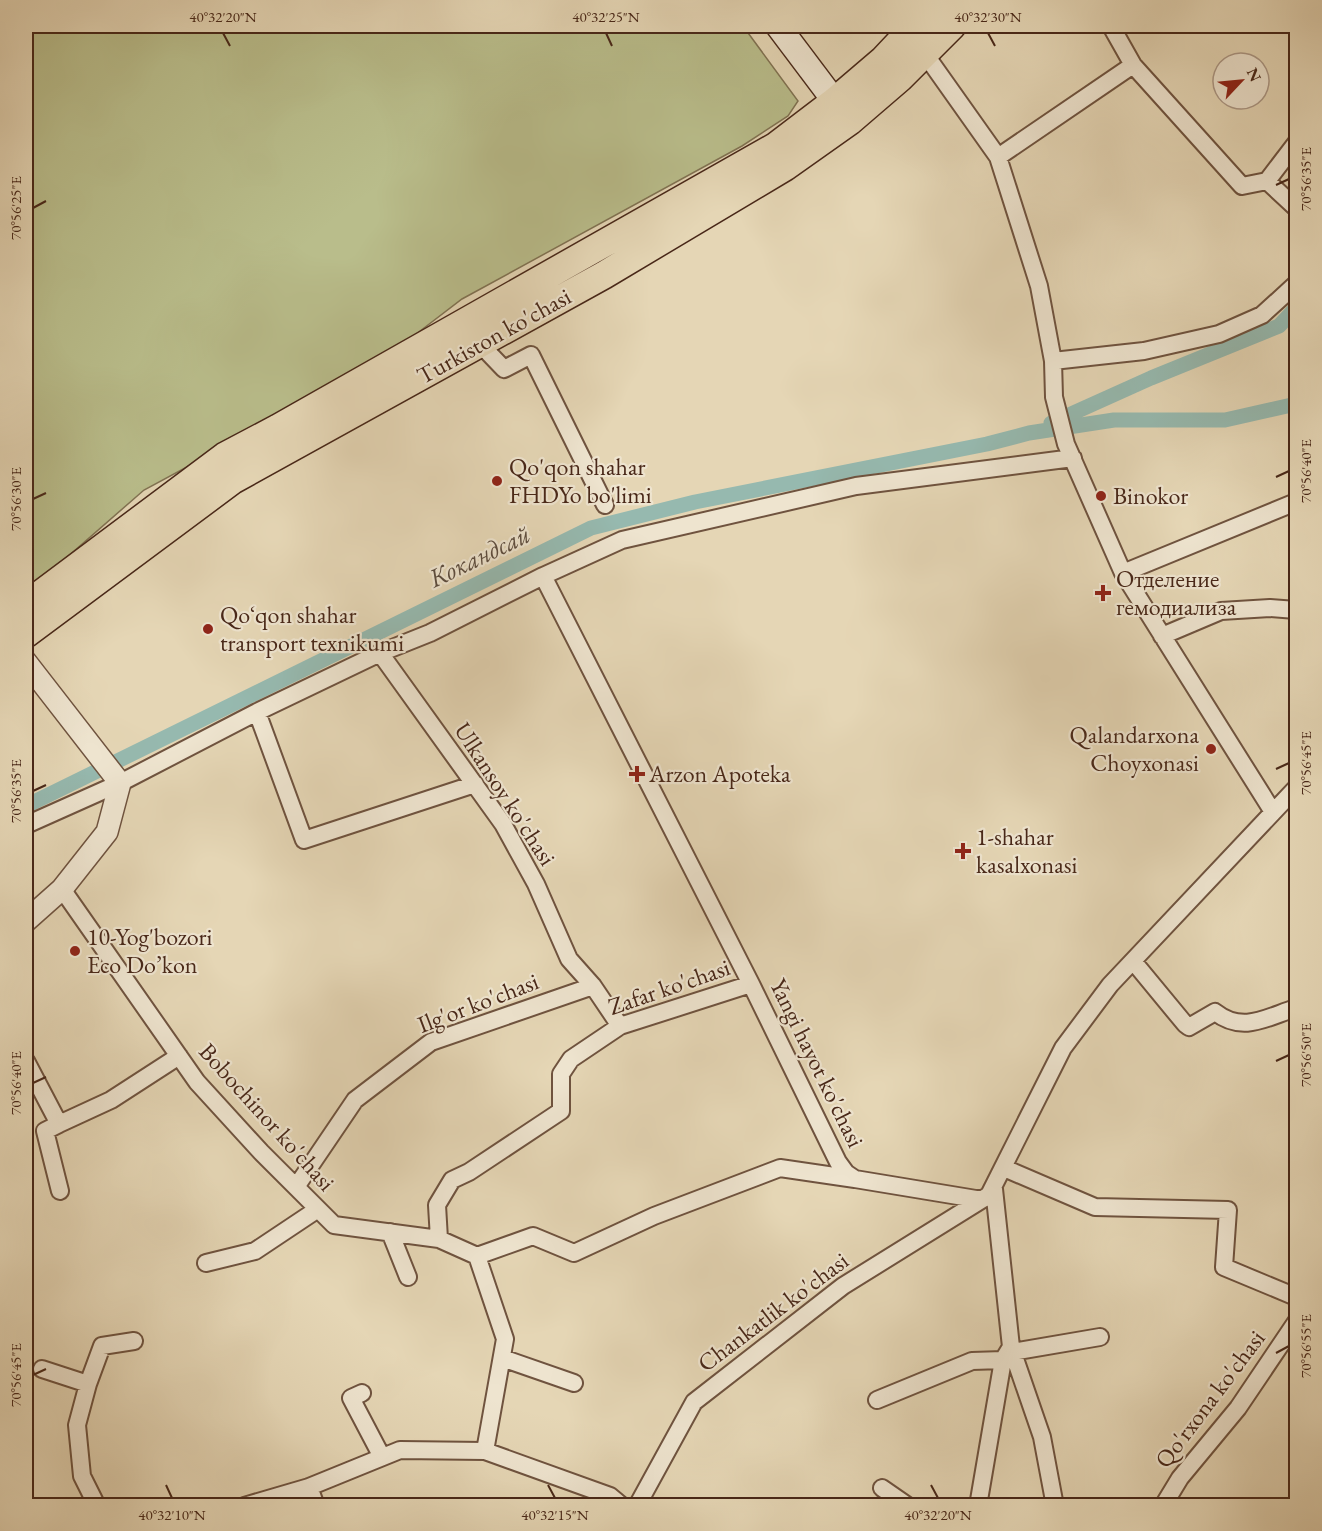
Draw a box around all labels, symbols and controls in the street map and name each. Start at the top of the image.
text: 40°32'20"N [189,7,257,26]
text: 40°32'25"N [572,7,640,26]
text: 40°32'30"N [954,7,1022,26]
north arrow [1211,51,1271,111]
text: N [1242,64,1266,85]
text: 70°56'35"E [1296,146,1315,211]
text: 70°56'25"E [6,175,25,240]
street label: Turkiston ko'chasi [411,280,577,391]
text: 70°56'40"E [1296,438,1315,503]
place label: Qo'qon shahar FHDYo bo'limi [509,451,652,510]
text: 70°56'30"E [6,466,25,531]
marker: Qo'qon shahar FHDYo bo'limi [490,474,504,488]
place label: Binokor [1113,480,1188,511]
marker: Binokor [1094,489,1108,503]
water label: Кокандсай [422,517,536,596]
place label: Отделение гемодиализа [1116,563,1237,622]
marker: Отделение гемодиализа [1094,584,1112,602]
place label: Qoʻqon shahar transport texnikumi [220,599,404,658]
marker: Qoʻqon shahar transport texnikumi [201,622,215,636]
street label: Ulkansoy ko'chasi [448,716,563,871]
place label: Qalandarxona Choyxonasi [1070,719,1199,778]
text: 70°56'45"E [1296,730,1315,795]
marker: Qalandarxona Choyxonasi [1204,742,1218,756]
text: 70°56'35"E [6,758,25,823]
place label: Arzon Apoteka [648,758,791,789]
marker: Arzon Apoteka [630,767,644,781]
place label: 1-shahar kasalxonasi [976,821,1078,880]
marker: 1-shahar kasalxonasi [954,842,972,860]
place label: 10-Yog'bozori Eco Do’kon [87,921,213,980]
marker: 10-Yog'bozori Eco Do’kon [68,944,82,958]
street label: Zafar ko'chasi [604,951,734,1022]
street label: Ilg'or ko'chasi [413,965,543,1040]
street label: Yangi hayot ko'chasi [763,973,872,1152]
text: 70°56'50"E [1296,1022,1315,1087]
street label: Bobochinor ko'chasi [193,1036,342,1197]
text: 70°56'40"E [6,1050,25,1115]
street label: Chankatlik ko'chasi [691,1245,854,1378]
text: 70°56'55"E [1296,1313,1315,1378]
street label: Qo'rxona ko'chasi [1148,1323,1272,1474]
text: 70°56'45"E [6,1342,25,1407]
text: 40°32'10"N [138,1505,206,1524]
text: 40°32'15"N [521,1505,589,1524]
text: 40°32'20"N [904,1505,972,1524]

